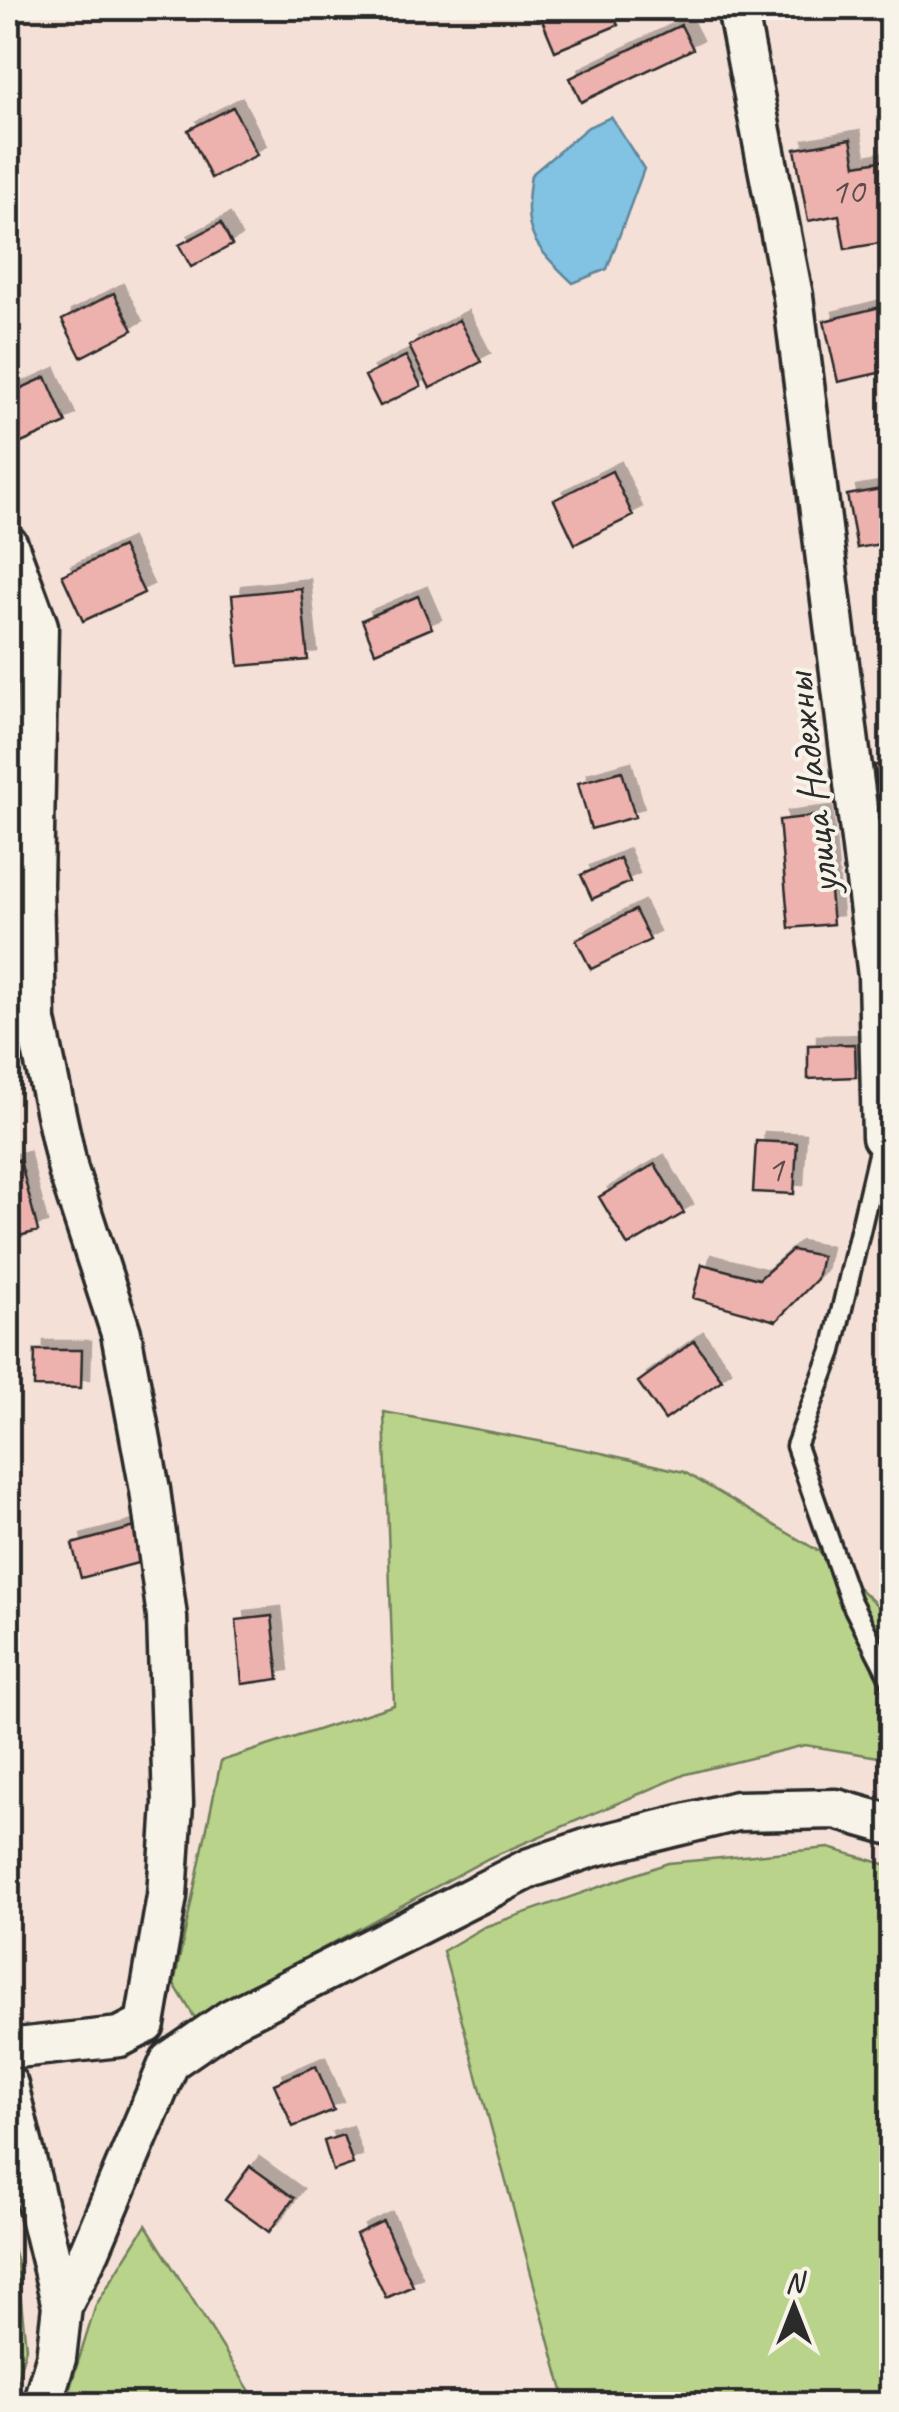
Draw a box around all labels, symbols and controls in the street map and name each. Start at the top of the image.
house number: 10 [830,167,867,214]
street label: улица Надежны [771,668,852,900]
house number: 1 [766,1145,785,1192]
north arrow [744,2257,844,2357]
text: N [785,2265,807,2300]

